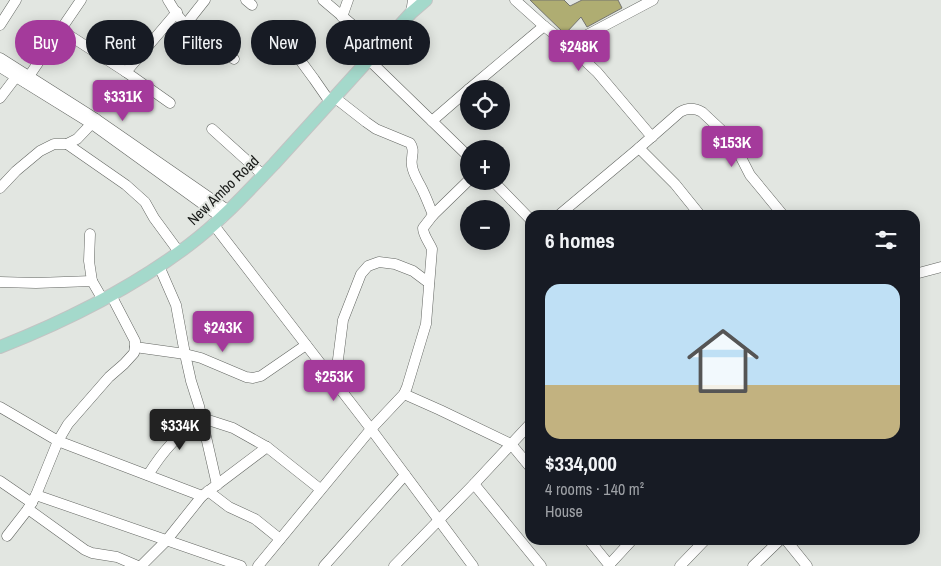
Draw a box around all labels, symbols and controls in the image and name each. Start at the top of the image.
chip: Buy [15,20,76,65]
chip: Rent [86,20,154,65]
chip: Filters [164,20,241,65]
chip: New [251,20,316,65]
chip: Apartment [326,20,430,65]
pin: $248K [544,30,614,72]
text: $248K [560,35,598,57]
pin: $331K [88,80,158,122]
map controls [460,80,510,250]
button: locate [460,80,510,130]
text: $331K [104,85,142,107]
pin: $153K [697,126,767,168]
text: $153K [713,131,751,153]
button: + [460,140,510,190]
street label: New Ambo Road [183,150,263,230]
button: − [460,200,510,250]
text: 6 homes [545,226,615,255]
icon: filters [872,226,900,254]
pin: $243K [188,310,258,353]
text: $243K [204,316,242,338]
icon: home [678,316,768,406]
pin: $253K [299,360,369,402]
text: $253K [315,365,353,387]
pin: $334K [145,408,215,451]
text: $334K [161,414,199,436]
text: $334,000 [545,449,617,478]
text: 4 rooms · 140 m² [545,478,644,500]
text: House [545,500,583,522]

